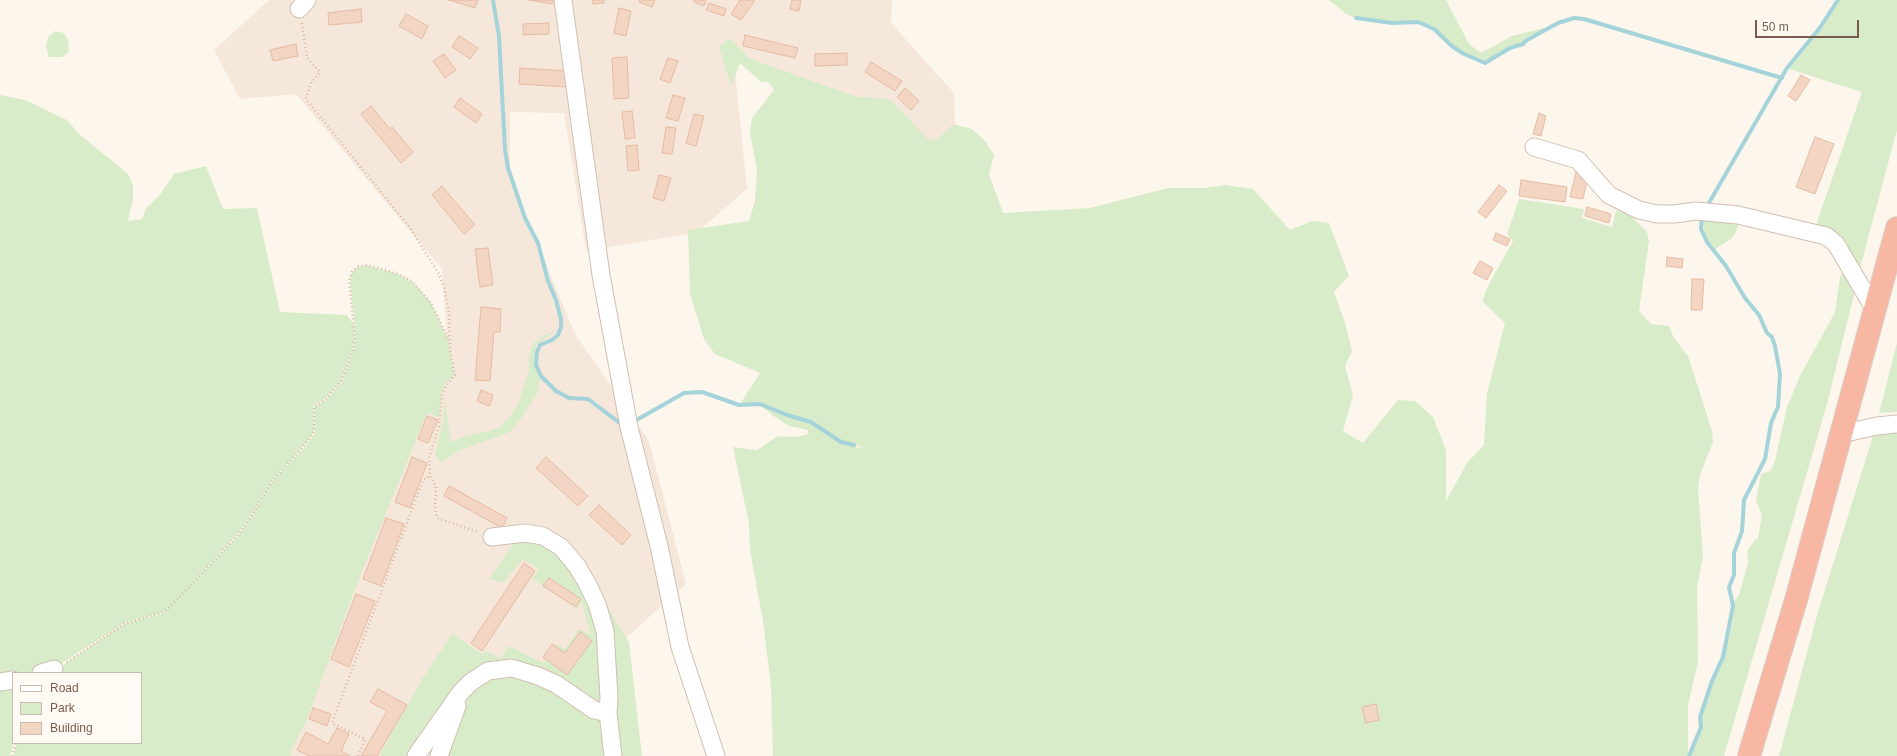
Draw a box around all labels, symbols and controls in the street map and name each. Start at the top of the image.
scale bar [1757,12,1861,38]
text: 50 m [1762,20,1789,34]
legend [12,672,142,744]
text: Road [50,681,79,695]
text: Park [50,701,75,715]
text: Building [50,721,93,735]

